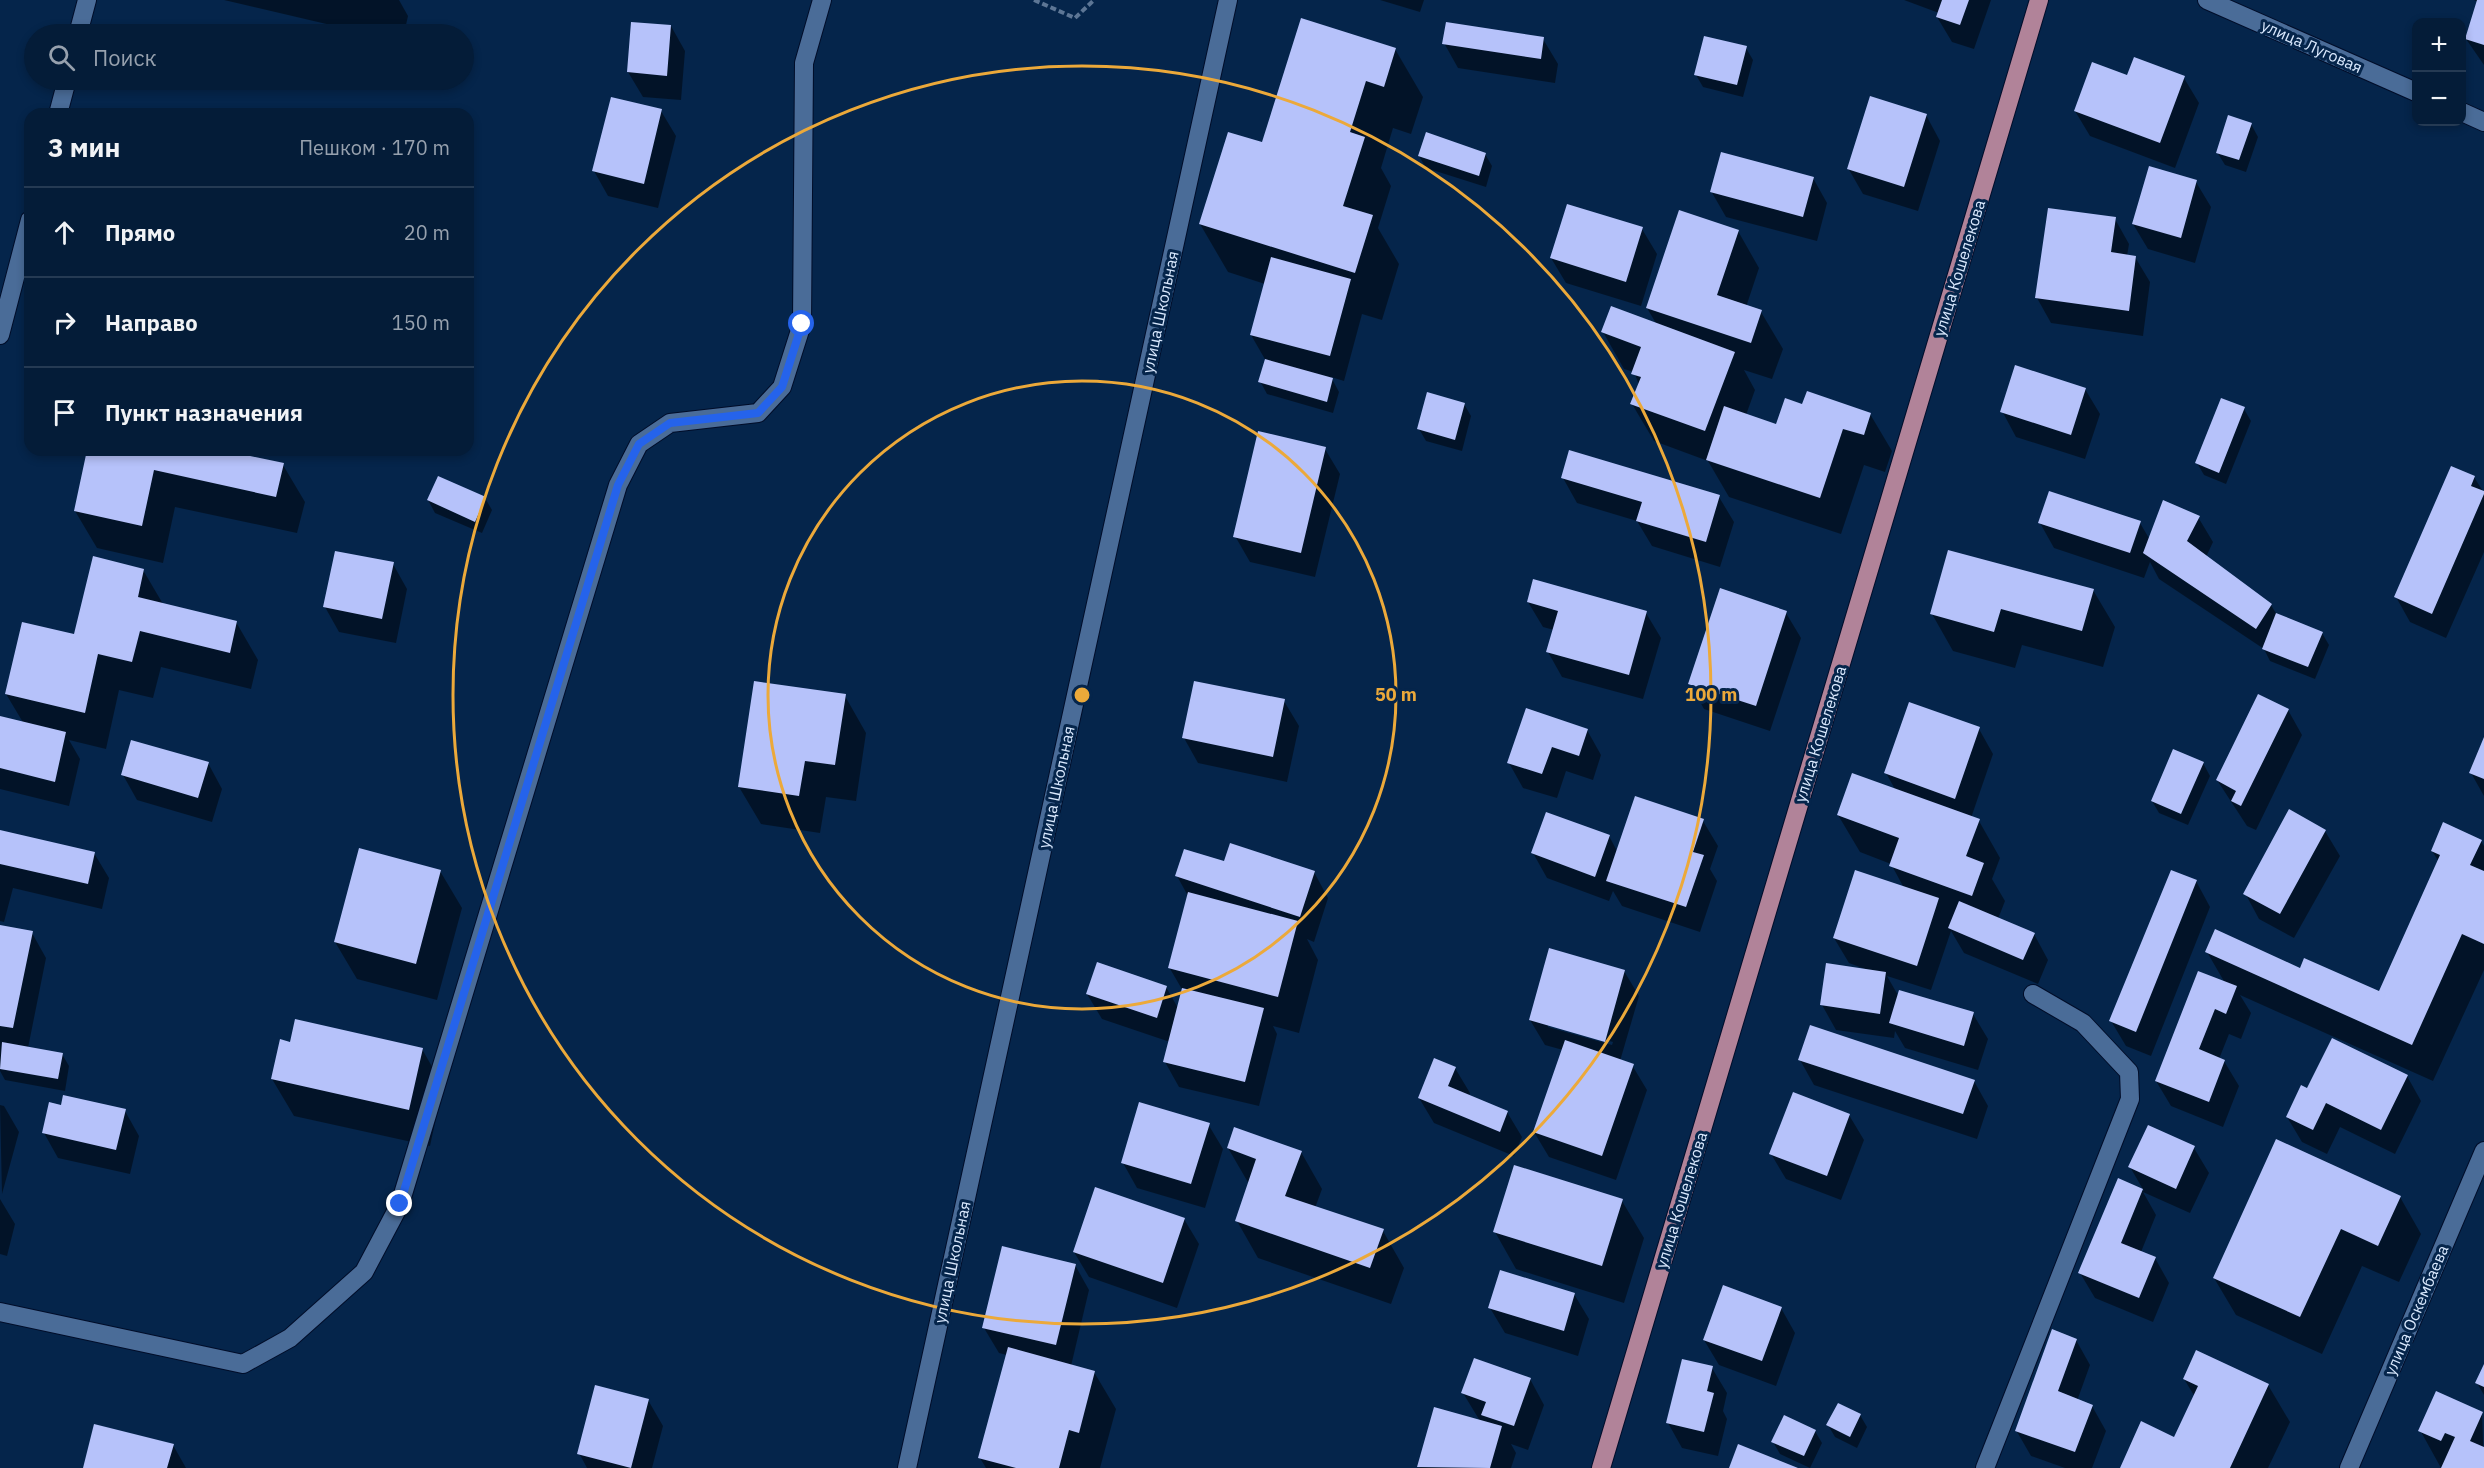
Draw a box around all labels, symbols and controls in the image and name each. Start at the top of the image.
street label: улица Луговая [2258,15,2366,77]
map controls [2412,18,2466,126]
button: + [2412,18,2466,72]
search box [24,24,474,90]
icon: search [45,41,78,74]
text: Поиск [93,43,157,72]
button: − [2412,72,2466,126]
text: 3 мин [48,130,120,164]
text: Пешком · 170 m [299,134,450,161]
street label: улица Кошелекова [1929,197,1989,339]
icon: ahead [48,216,81,249]
text: Прямо [105,218,175,247]
text: 20 m [404,219,450,246]
street label: улица Школьная [1137,249,1183,375]
icon: right [48,306,81,339]
text: Направо [105,308,198,337]
text: 150 m [392,309,450,336]
route start [788,310,814,336]
icon: arrive [48,396,81,429]
text: Пункт назначения [105,398,303,427]
street label: улица Кошелекова [1790,663,1850,805]
text: 50 m [1375,683,1417,706]
text: 100 m [1685,683,1737,706]
centre of rings [1072,685,1092,705]
street label: улица Школьная [1033,724,1079,850]
street label: улица Кошелекова [1651,1129,1711,1271]
route end [386,1190,412,1216]
street label: улица Школьная [929,1199,975,1325]
street label: улица Оскембаева [2380,1241,2453,1378]

